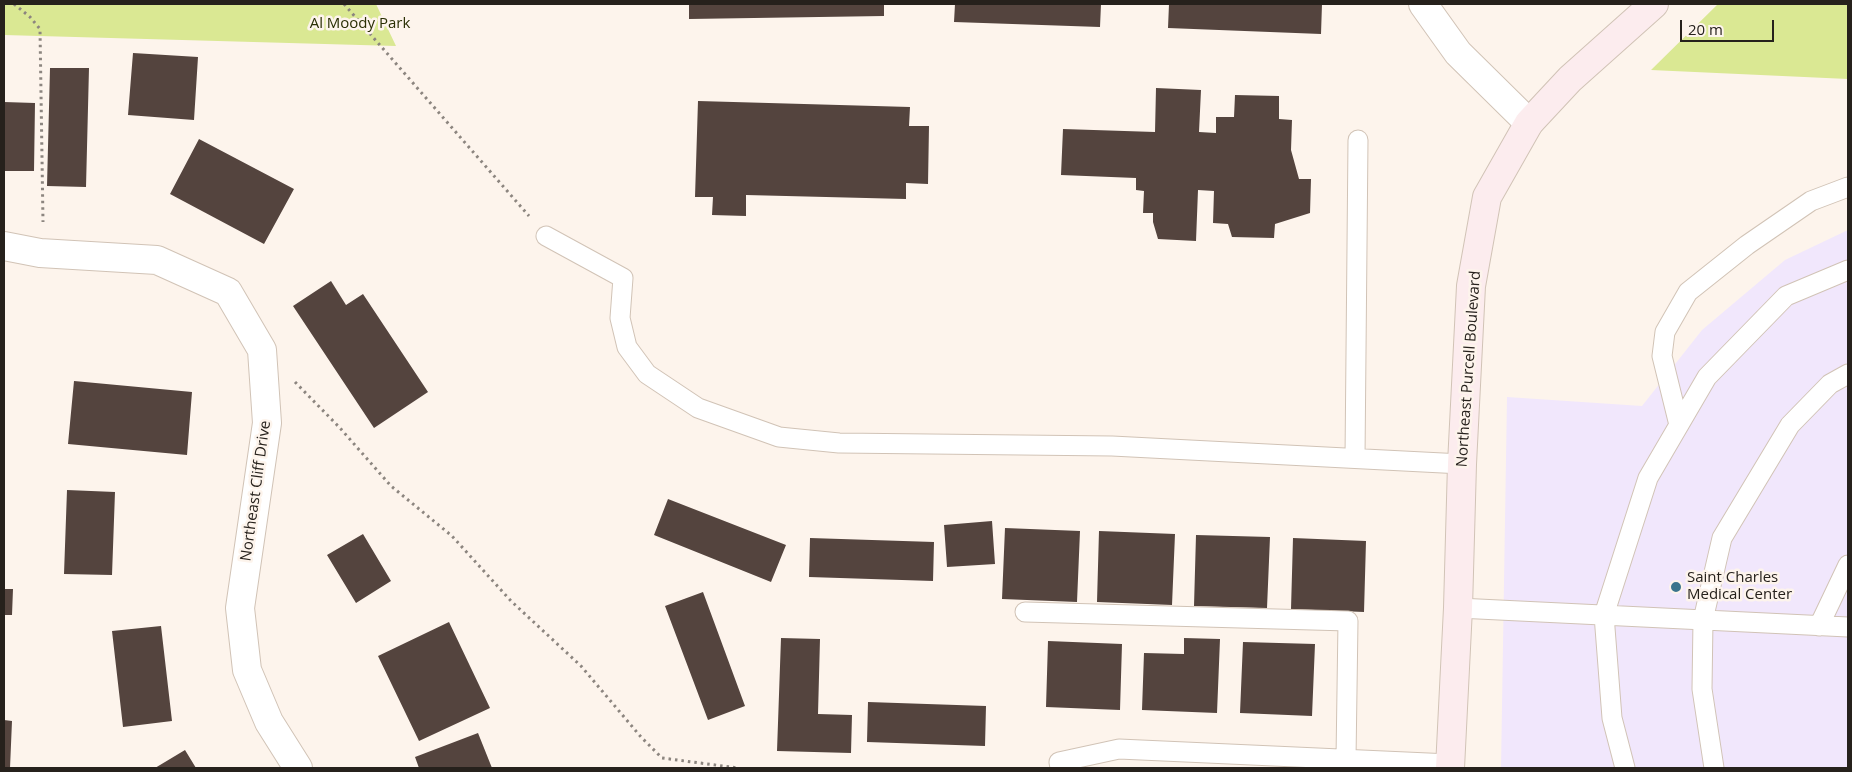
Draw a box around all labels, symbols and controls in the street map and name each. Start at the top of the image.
scale bar [1682,10,1776,42]
park label: Al Moody Park [310,15,410,33]
text: 20 m [1688,19,1723,39]
street label: Northeast Purcell Boulevard [1453,270,1485,468]
street label: Northeast Cliff Drive [237,420,275,562]
place label: Saint Charles Medical Center [1687,569,1792,604]
marker: Saint Charles Medical Center [1669,580,1683,594]

